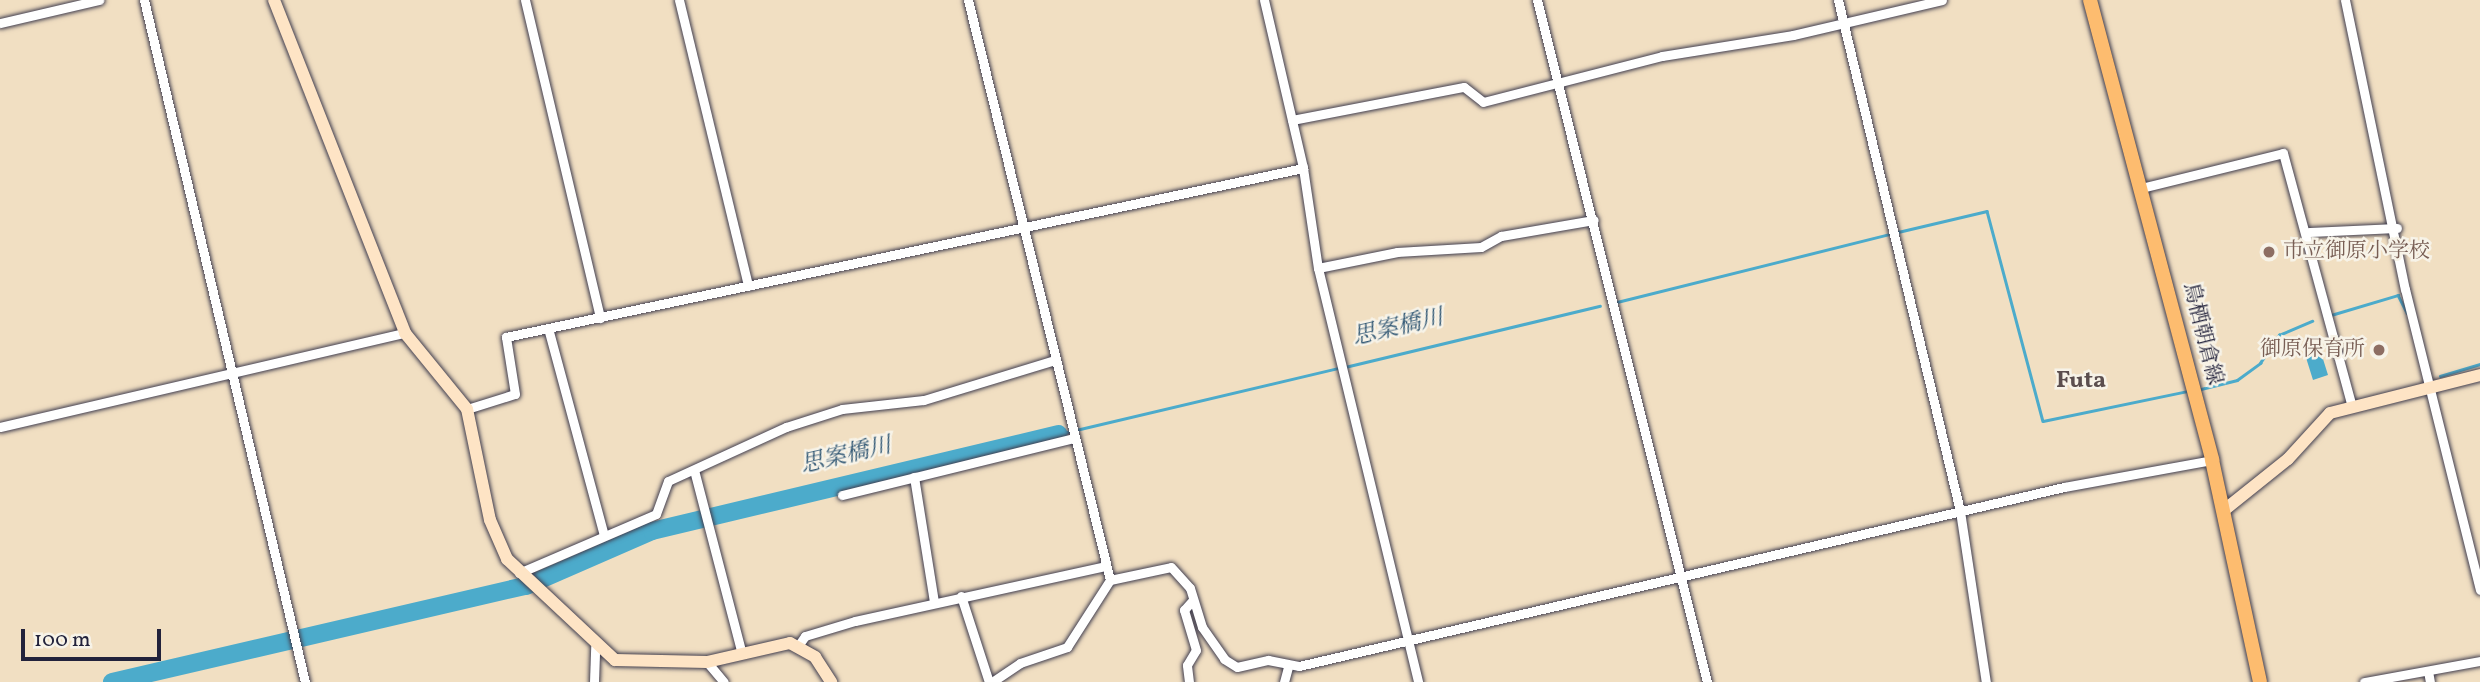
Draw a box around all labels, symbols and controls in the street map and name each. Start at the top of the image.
place label: 市立御原小学校 [2283,239,2430,265]
marker: 市立御原小学校 [2261,244,2277,260]
street label: 鳥栖朝倉線 [2177,280,2227,388]
water label: 思案橋川 [1350,304,1446,352]
place label: 御原保育所 [2260,337,2365,363]
marker: 御原保育所 [2371,342,2387,358]
district label: Futa [2056,368,2106,396]
water label: 思案橋川 [798,432,894,480]
scale bar [24,616,164,660]
text: 100 m [34,626,91,655]

